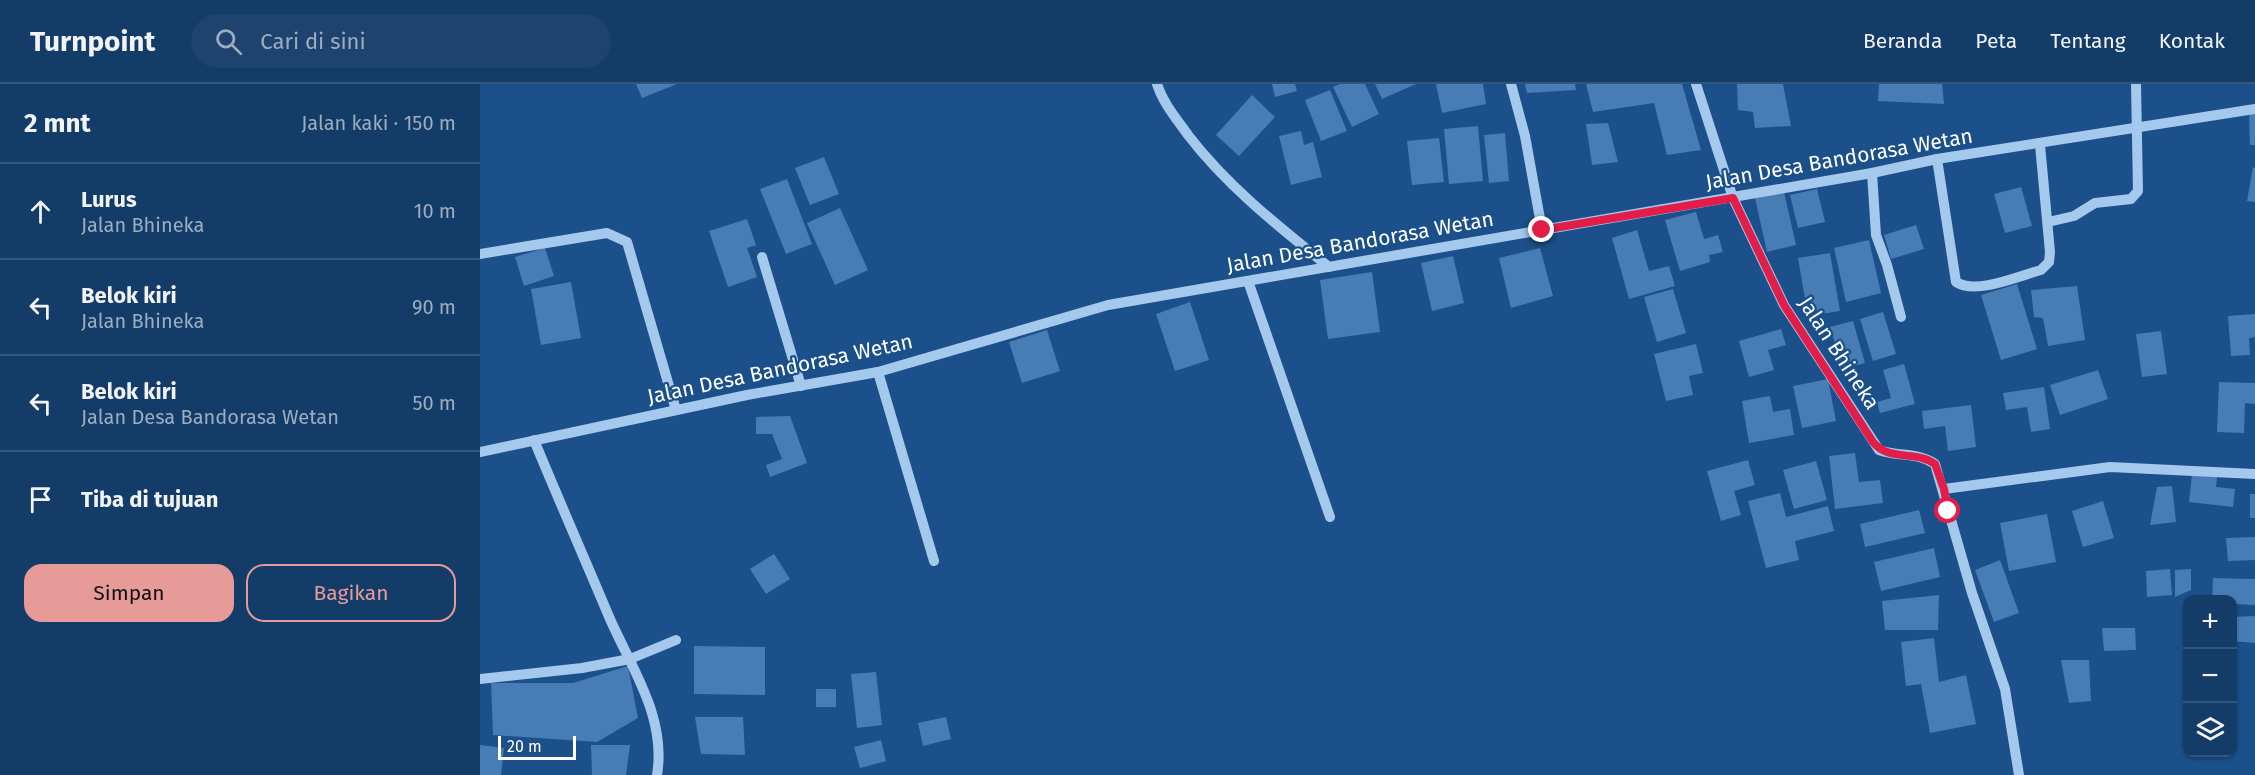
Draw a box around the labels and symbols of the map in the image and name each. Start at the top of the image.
street label: Jalan Desa Bandorasa Wetan [1703,123,1975,195]
street label: Jalan Desa Bandorasa Wetan [1224,206,1496,278]
route end [1528,216,1554,242]
street label: Jalan Bhineka [1793,292,1885,414]
street label: Jalan Desa Bandorasa Wetan [645,328,915,410]
route start [1934,497,1960,523]
scale bar [498,733,576,760]

